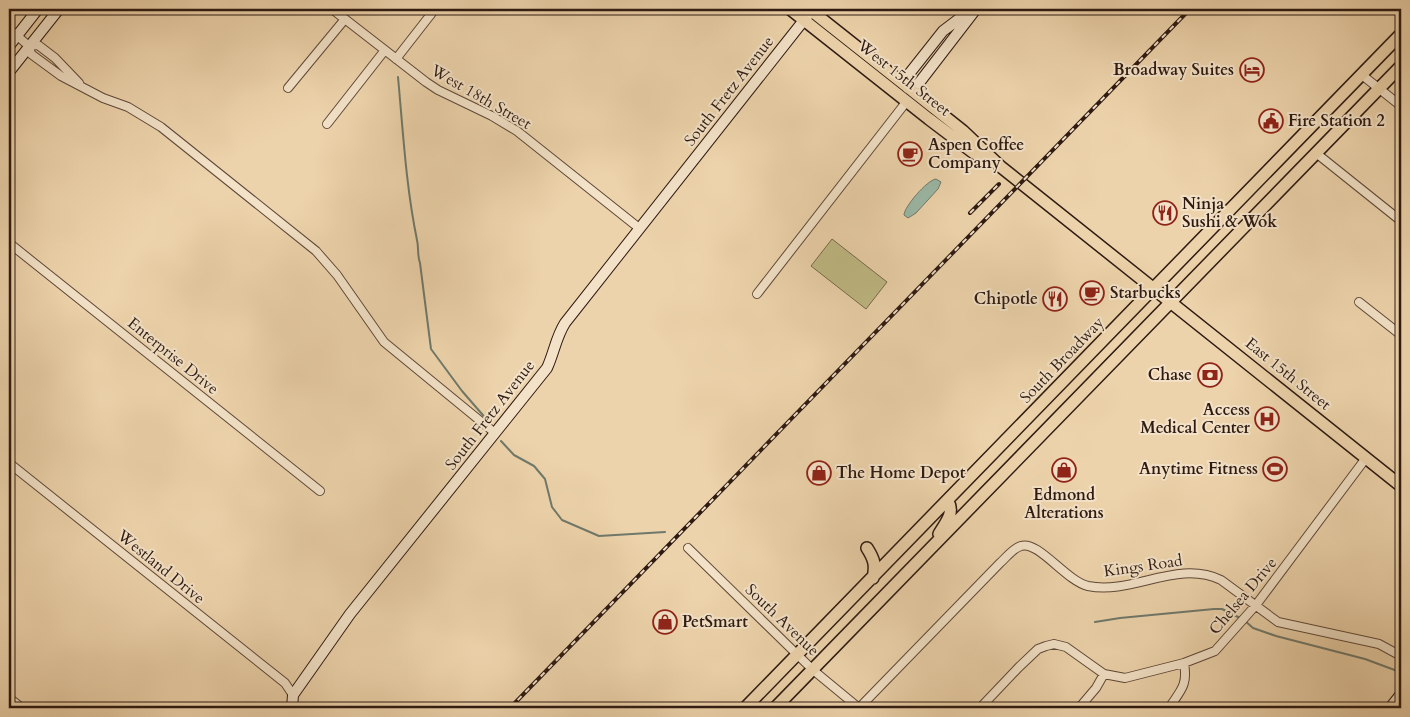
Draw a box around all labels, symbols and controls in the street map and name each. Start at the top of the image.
street label: South Fretz Avenue [679,31,779,151]
street label: West 15th Street [852,34,955,121]
hotel icon: Broadway Suites [1239,57,1265,83]
street label: West 18th Street [426,59,535,135]
place label: Broadway Suites [1113,59,1234,81]
public building icon: Fire Station 2 [1258,108,1284,134]
place label: Fire Station 2 [1288,110,1385,132]
place label: Aspen Coffee Company [928,134,1024,174]
cafe icon: Aspen Coffee Company [897,141,923,167]
place label: Ninja Sushi & Wok [1182,193,1277,233]
restaurant icon: Ninja Sushi & Wok [1152,200,1178,226]
cafe icon: Starbucks [1079,280,1105,306]
place label: Starbucks [1110,282,1181,304]
restaurant icon: Chipotle [1042,286,1068,312]
place label: Chipotle [974,288,1038,310]
street label: South Broadway [1015,311,1109,408]
street label: Enterprise Drive [123,312,223,400]
street label: East 15th Street [1240,333,1336,415]
street label: South Fretz Avenue [440,355,540,475]
bank icon: Chase [1197,362,1223,388]
place label: Chase [1148,364,1192,386]
place label: Access Medical Center [1140,399,1251,439]
hospital icon: Access Medical Center [1254,406,1280,432]
sports icon: Anytime Fitness [1262,456,1288,482]
shop icon: Edmond Alterations [1051,457,1077,483]
place label: Anytime Fitness [1139,458,1258,480]
shop icon: The Home Depot [806,460,832,486]
place label: The Home Depot [836,462,966,484]
place label: Edmond Alterations [1024,484,1104,524]
street label: Westland Drive [112,524,209,609]
street label: Kings Road [1102,550,1184,582]
street label: Chelsea Drive [1204,553,1282,639]
street label: South Avenue [740,579,824,661]
shop icon: PetSmart [652,609,678,635]
place label: PetSmart [682,611,748,633]

